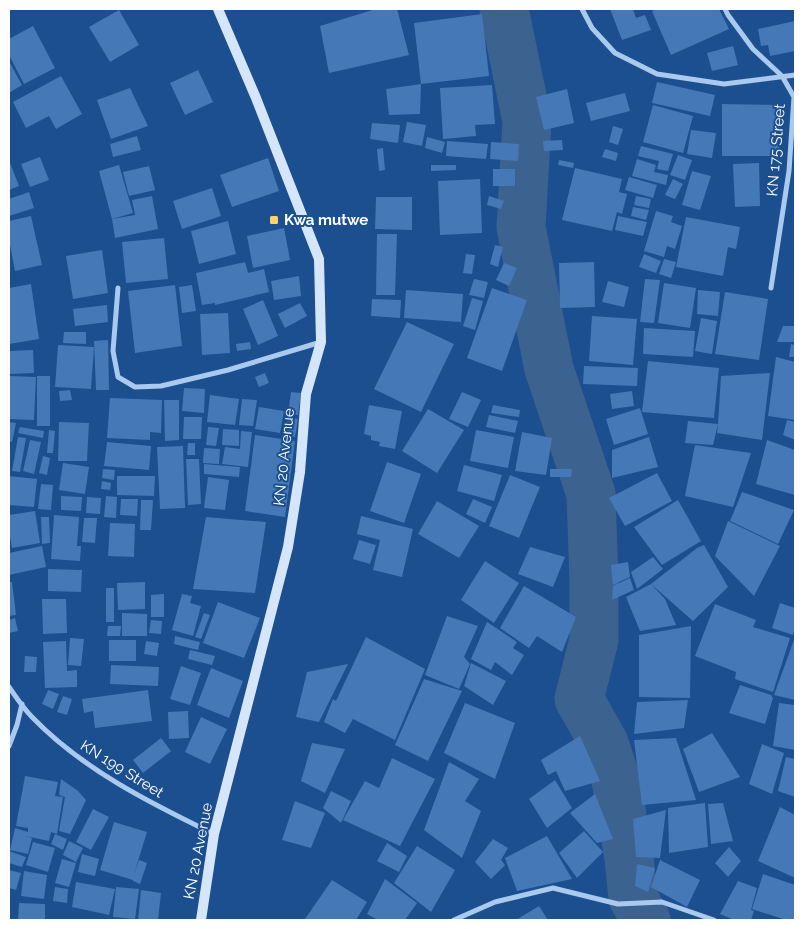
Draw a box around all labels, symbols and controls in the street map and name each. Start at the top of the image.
street label: KN 175 Street [763,103,789,197]
place label: Kwa mutwe [284,211,368,229]
marker: Kwa mutwe [268,214,280,226]
street label: KN 20 Avenue [270,407,298,507]
street label: KN 199 Street [77,736,167,802]
street label: KN 20 Avenue [180,801,216,901]

